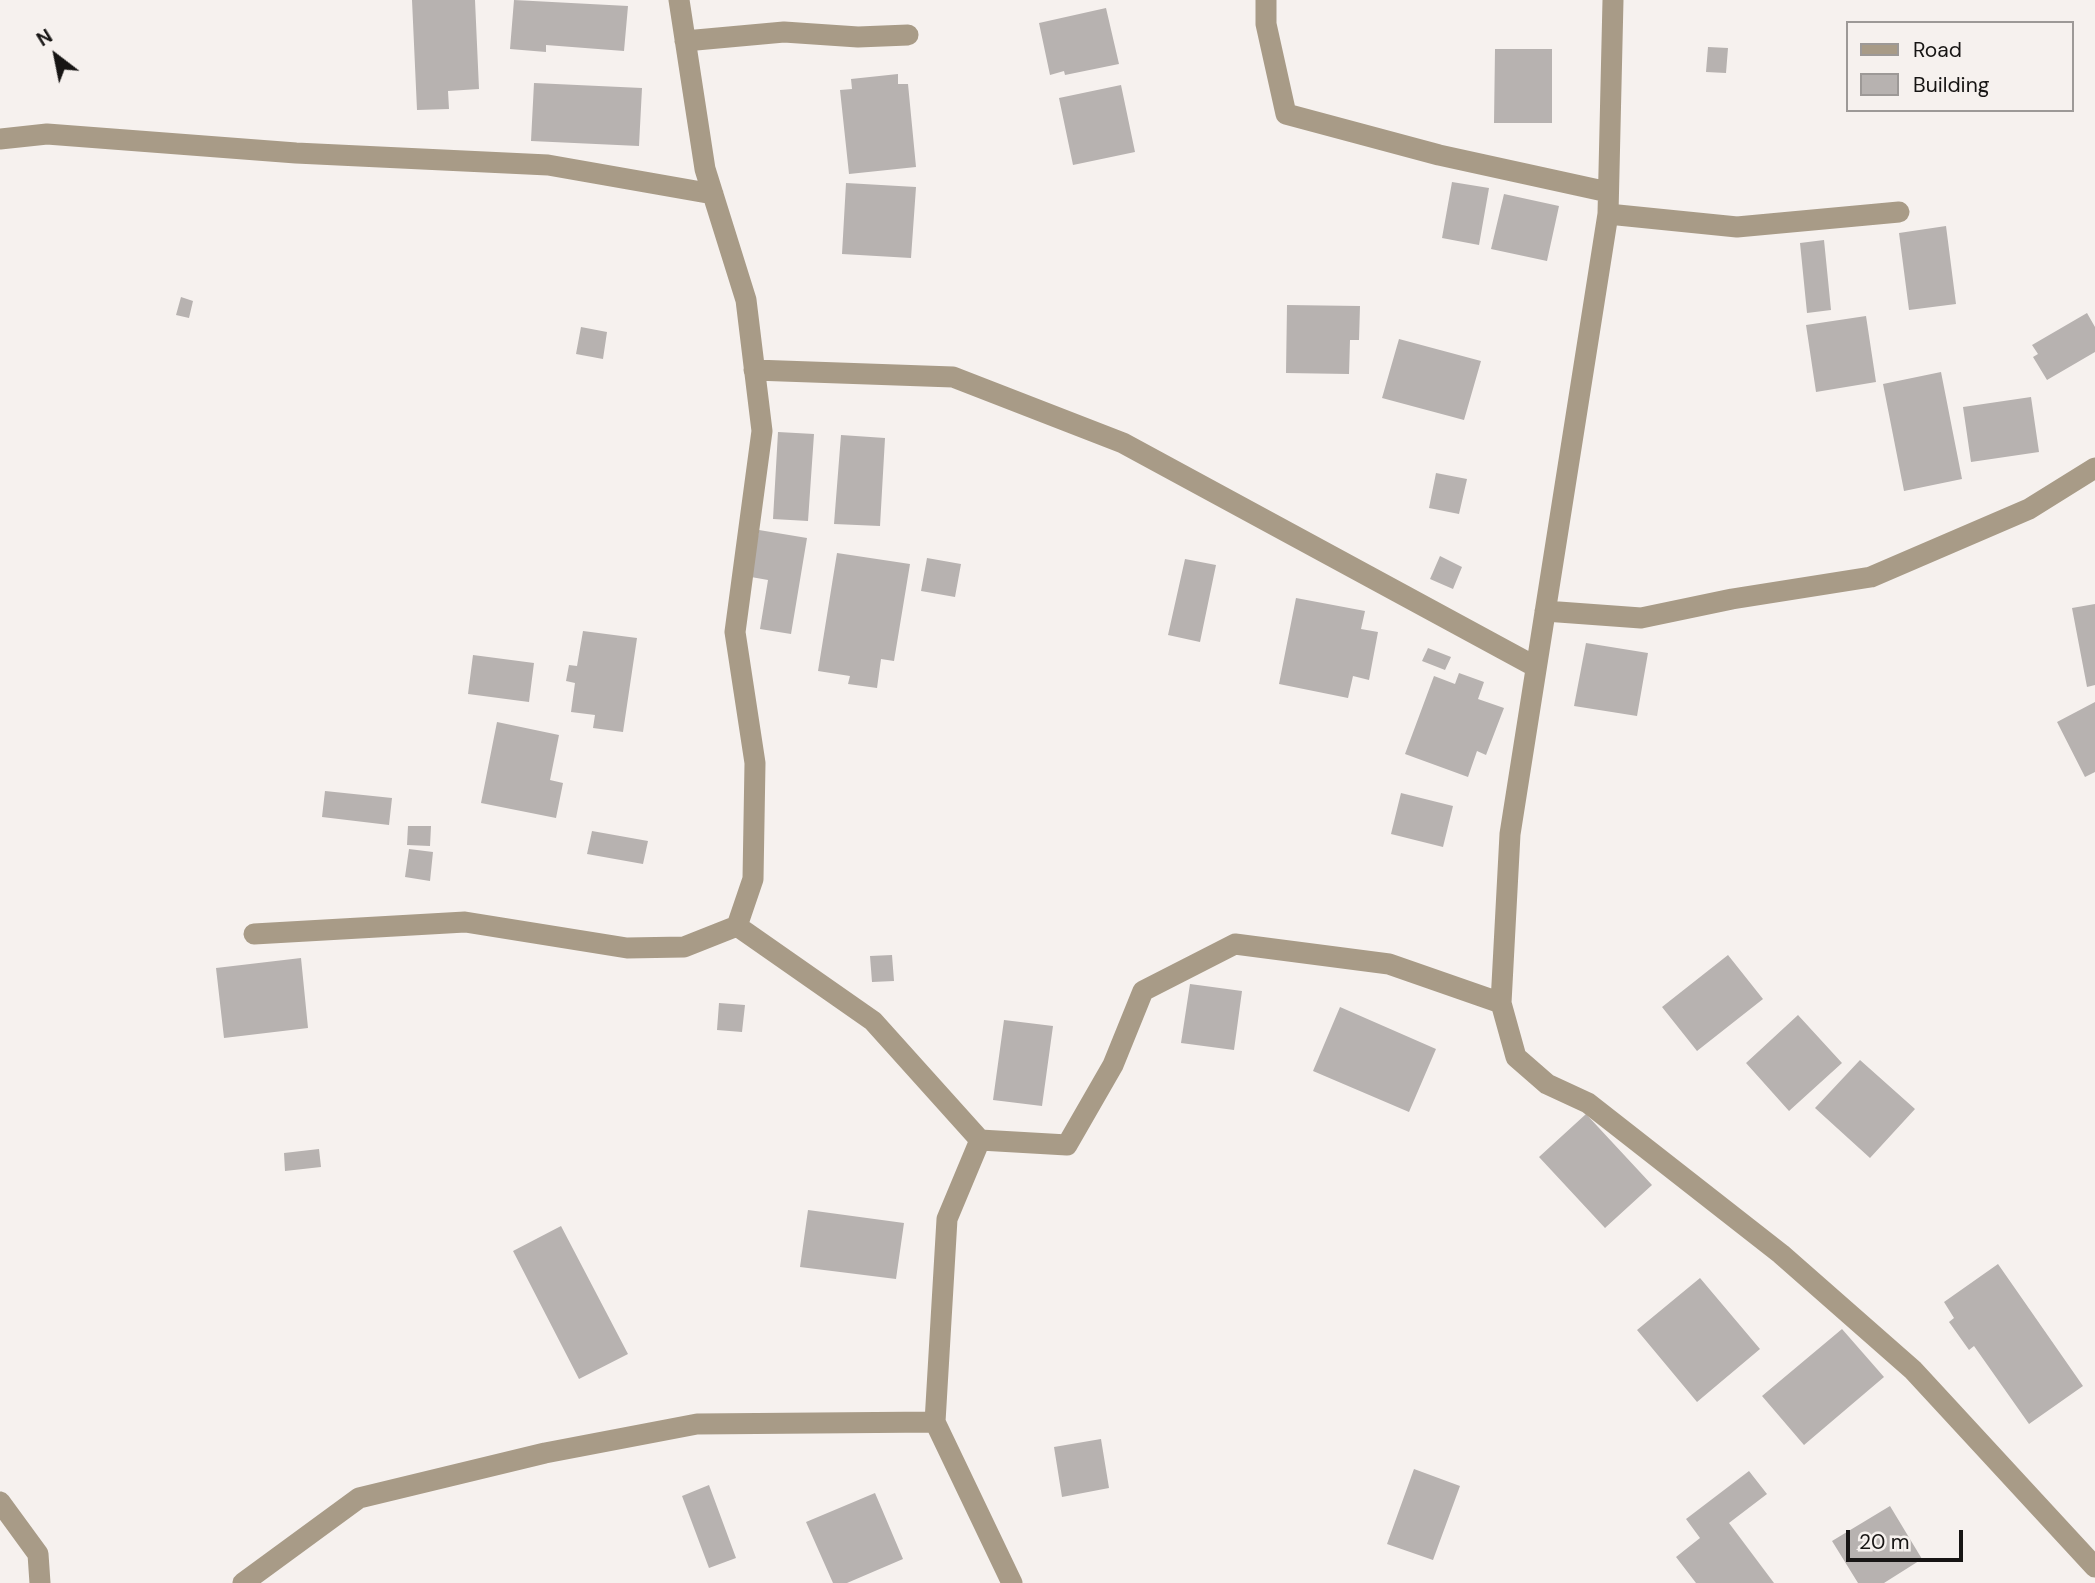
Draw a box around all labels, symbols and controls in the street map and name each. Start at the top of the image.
north arrow [21,21,91,91]
legend [1846,21,2074,112]
text: N [32,23,57,52]
text: Road [1913,36,1962,64]
text: Building [1913,71,1989,99]
scale bar [1850,1516,1967,1560]
text: 20 m [1859,1528,1910,1556]

